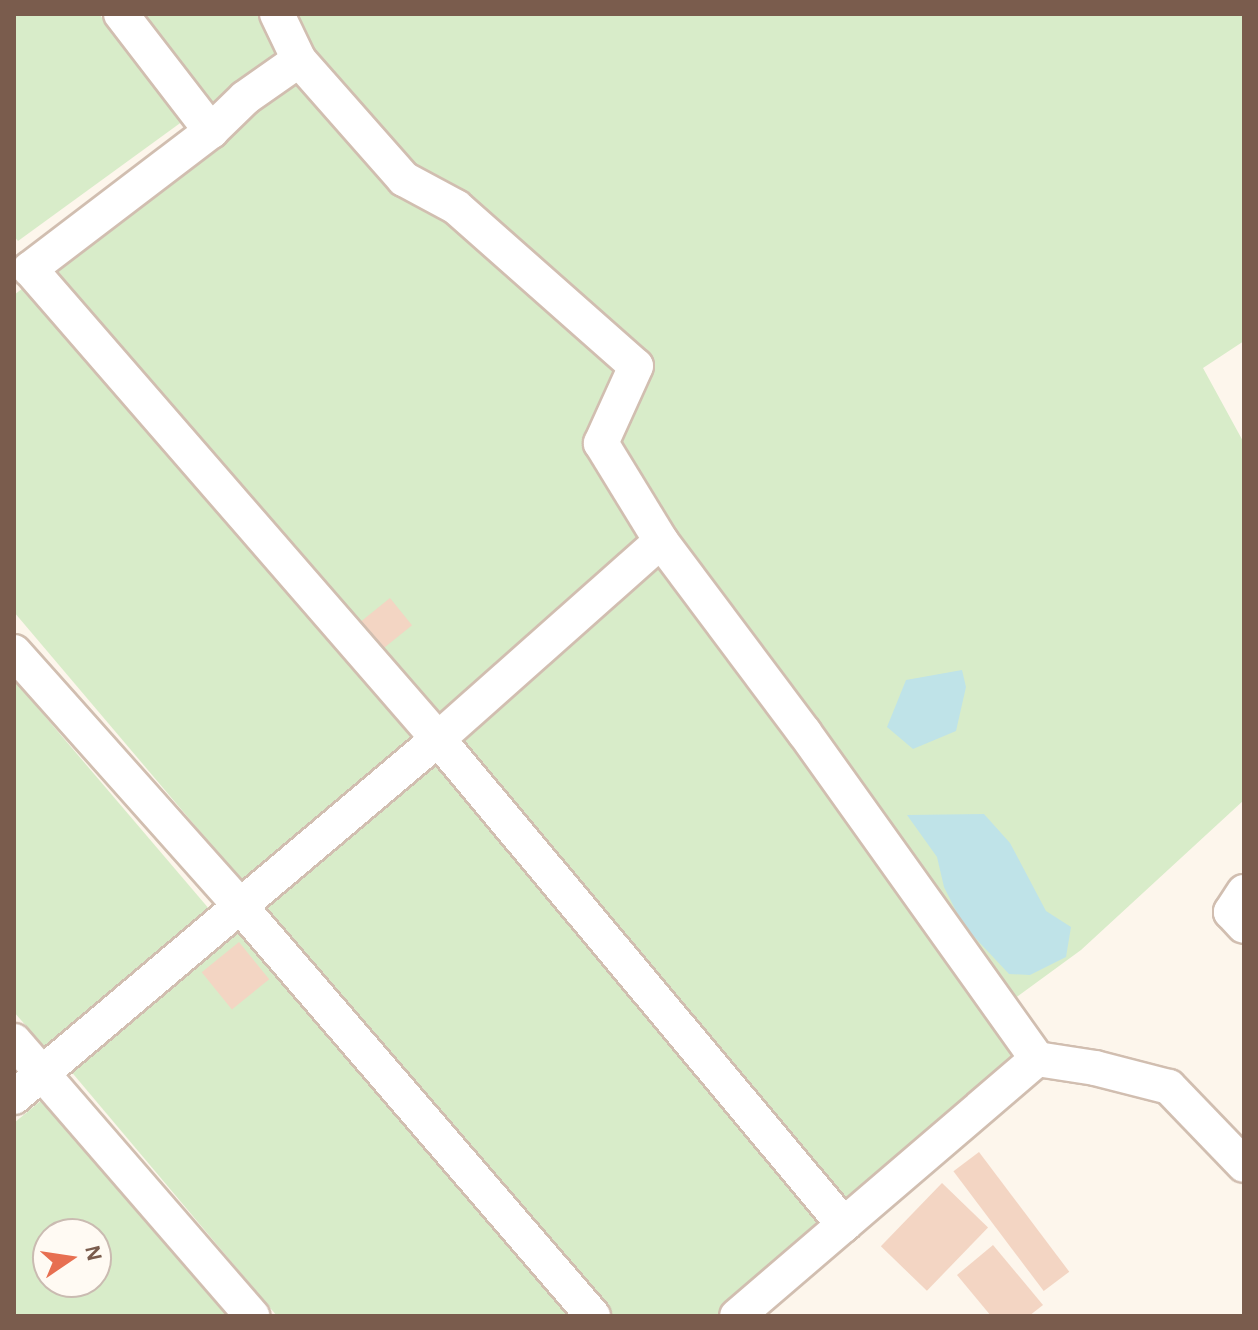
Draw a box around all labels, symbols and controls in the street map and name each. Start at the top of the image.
north arrow [32,1218,112,1298]
text: N [81,1243,106,1263]

